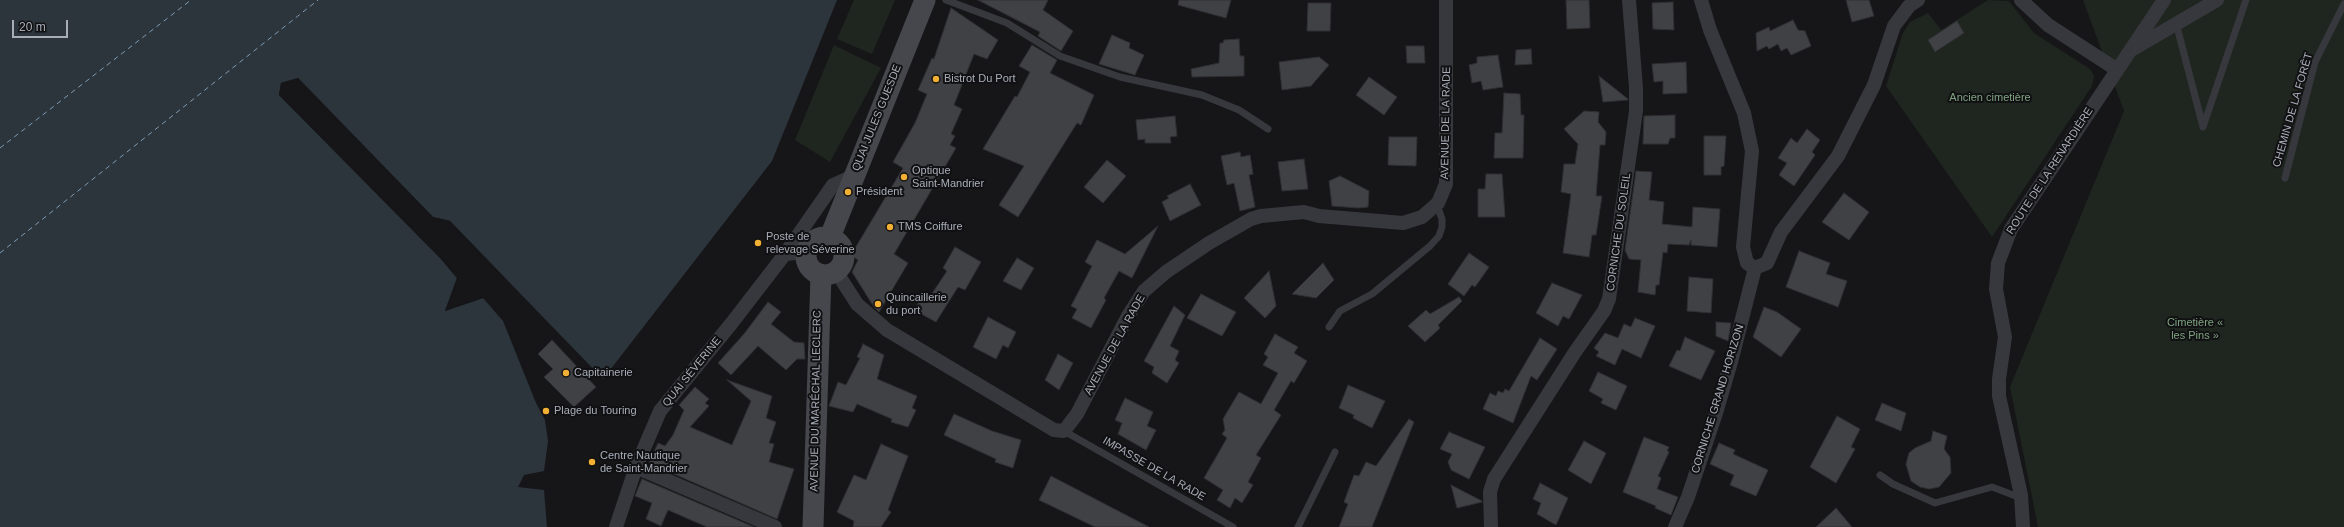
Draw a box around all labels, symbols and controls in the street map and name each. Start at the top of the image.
scale bar [14,12,70,38]
text: 20 m [19,20,46,34]
street label: CHEMIN DE LA FORÊT [2270,51,2316,169]
street label: QUAI JULES GUESDE [850,63,904,173]
street label: AVENUE DE LA RADE [1438,66,1454,180]
place label: Bistrot Du Port [944,72,1016,86]
marker: Bistrot Du Port [931,74,941,84]
park label: Ancien cimetière [1949,91,2031,105]
street label: ROUTE DE LA RENARDIÈRE [2004,105,2096,237]
place label: Optique Saint-Mandrier [912,164,984,190]
marker: Optique Saint-Mandrier [899,172,909,182]
street label: CORNICHE DU SOLEIL [1604,172,1634,292]
place label: Président [856,185,902,199]
marker: Président [843,187,853,197]
place label: TMS Coiffure [898,220,963,234]
marker: TMS Coiffure [885,222,895,232]
place label: Poste de relevage Séverine [766,230,855,256]
marker: Poste de relevage Séverine [753,238,763,248]
place label: Quincaillerie du port [886,291,947,317]
street label: AVENUE DE LA RADE [1082,292,1148,398]
marker: Quincaillerie du port [873,299,883,309]
street label: AVENUE DU MARÉCHAL LECLERC [808,310,824,492]
park label: Cimetière « les Pins » [2167,316,2223,342]
street label: CORNICHE GRAND HORIZON [1689,323,1747,475]
street label: QUAI SÉVERINE [660,335,724,409]
place label: Capitainerie [574,366,633,380]
marker: Capitainerie [561,368,571,378]
place label: Plage du Touring [554,404,637,418]
marker: Plage du Touring [541,406,551,416]
street label: IMPASSE DE LA RADE [1100,434,1208,504]
place label: Centre Nautique de Saint-Mandrier [600,449,687,475]
marker: Centre Nautique de Saint-Mandrier [587,457,597,467]

